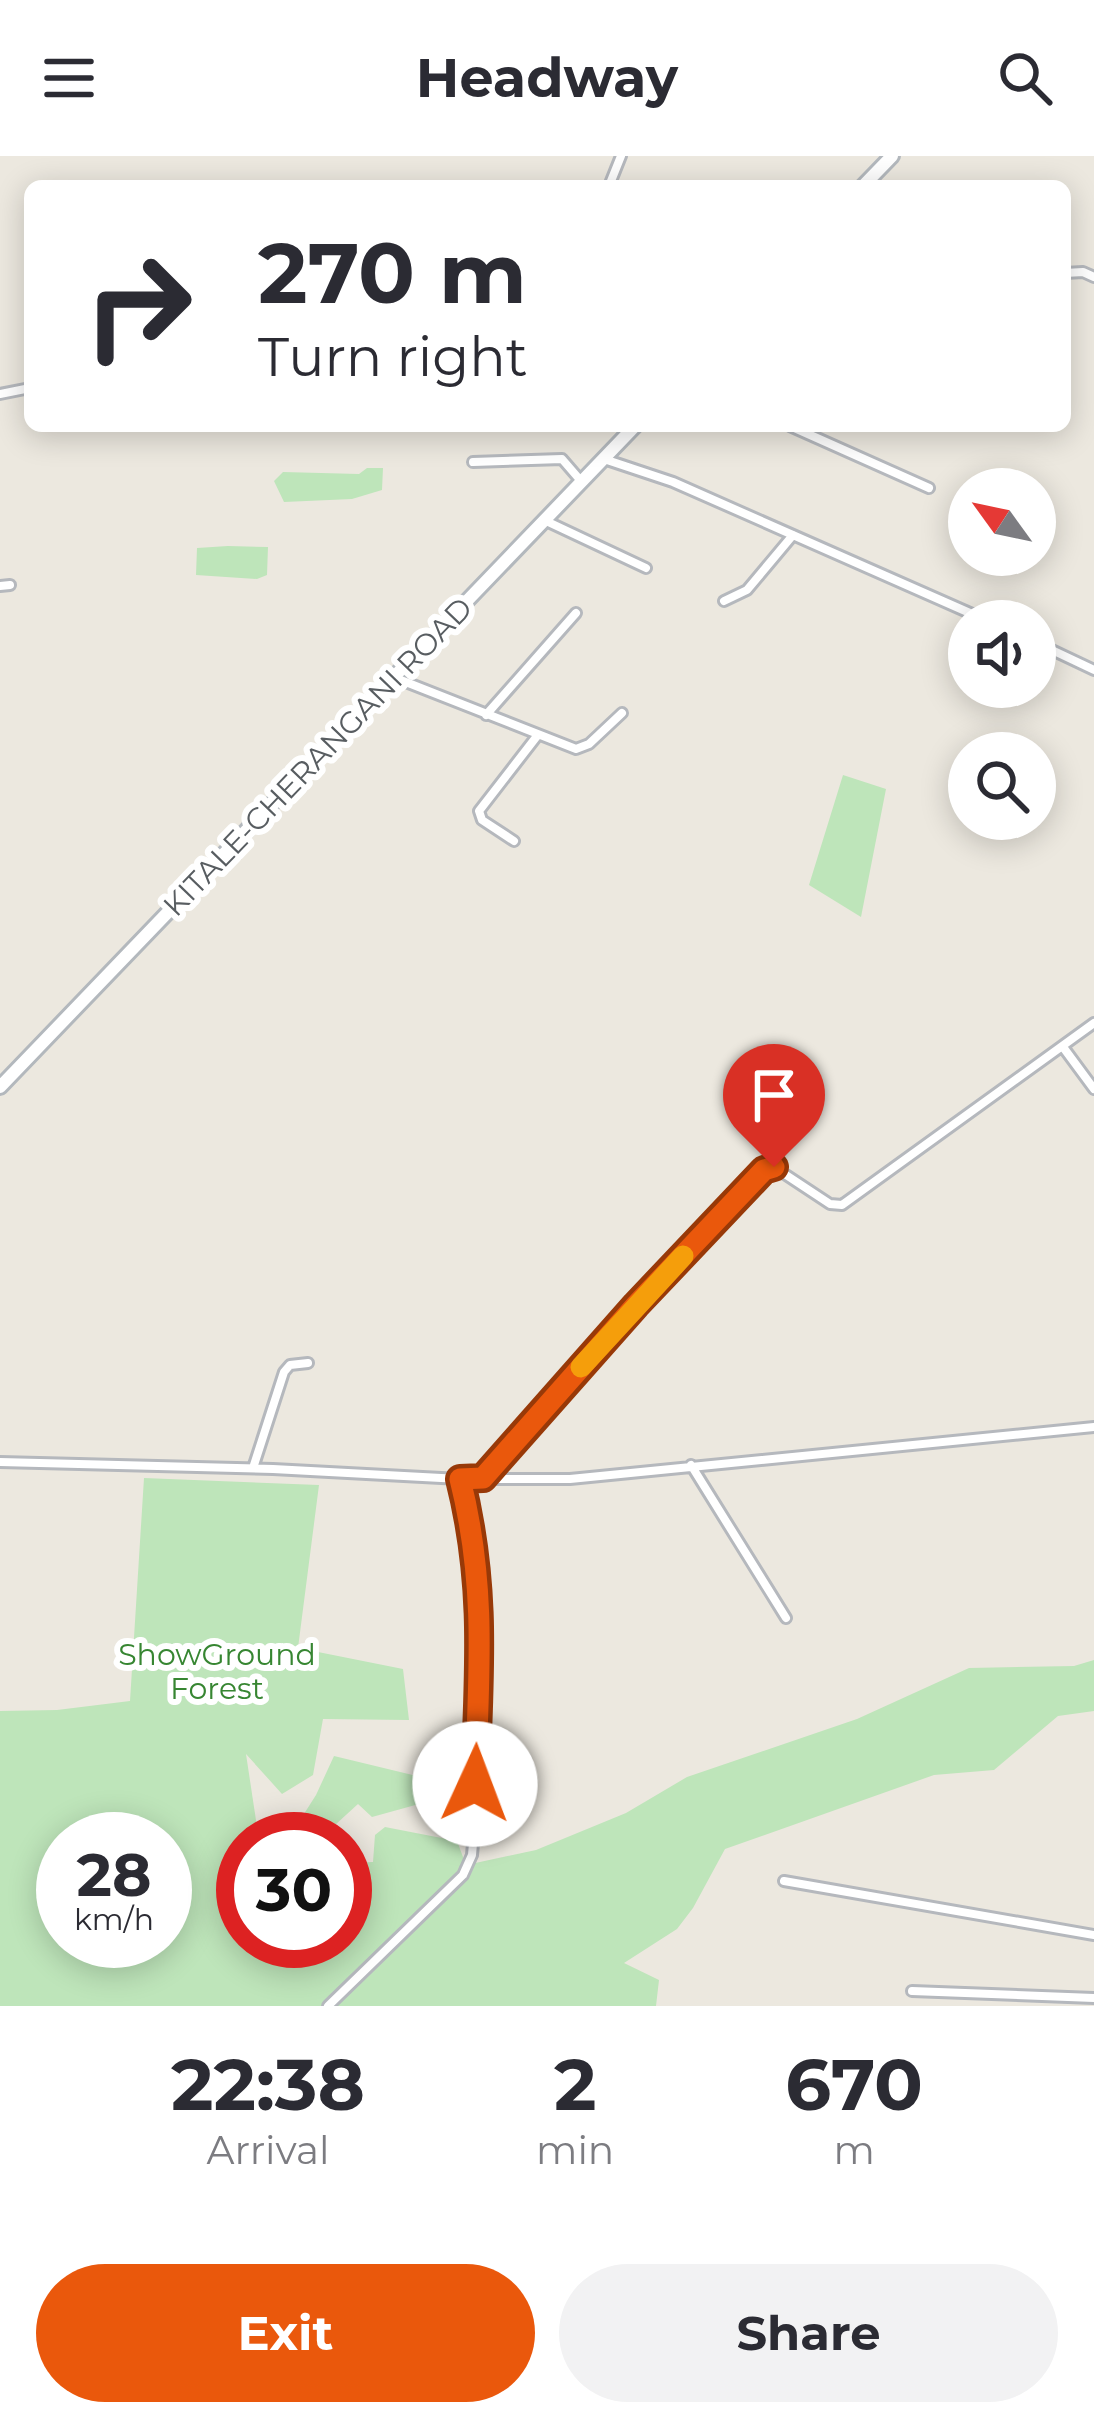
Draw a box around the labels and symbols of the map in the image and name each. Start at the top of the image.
north arrow [948,468,1056,576]
street label: KITALE-CHERANGANI ROAD [155,589,480,924]
pin [723,1044,825,1167]
park label: ShowGround Forest [118,1636,316,1707]
position arrow [412,1721,538,1847]
speed limit sign: 30 [216,1812,372,1968]

